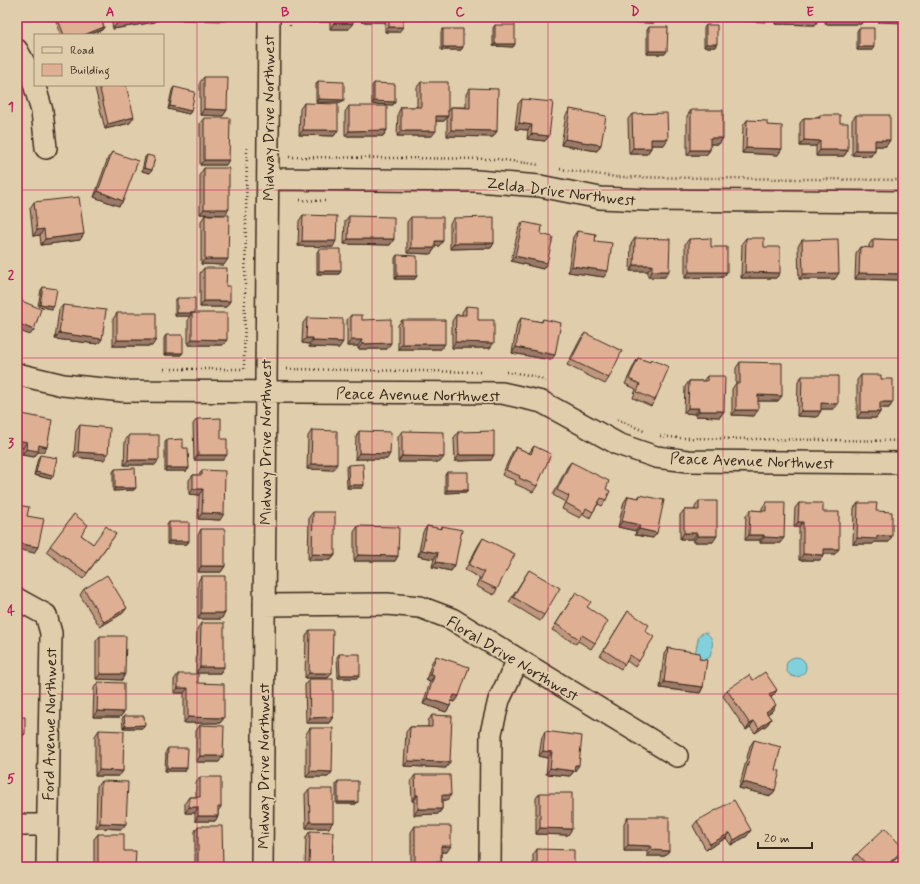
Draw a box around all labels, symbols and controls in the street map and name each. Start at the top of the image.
text: A [106,4,114,21]
text: B [281,4,290,21]
text: C [455,4,465,21]
text: D [631,4,640,21]
text: E [806,4,814,21]
legend [34,34,164,86]
street label: Midway Drive Northwest [259,35,280,201]
text: Road [70,43,94,59]
text: Building [70,63,110,80]
text: 1 [8,99,14,116]
street label: Zelda Drive Northwest [485,173,637,212]
text: 2 [8,267,15,284]
street label: Midway Drive Northwest [256,359,277,525]
street label: Peace Avenue Northwest [336,384,500,407]
text: 3 [8,435,14,452]
street label: Peace Avenue Northwest [669,448,834,475]
text: 4 [7,603,15,620]
street label: Floral Drive Northwest [442,612,582,707]
street label: Ford Avenue Northwest [39,647,62,801]
street label: Midway Drive Northwest [254,683,275,849]
text: 5 [7,771,15,788]
scale bar [758,824,812,850]
text: 20 m [764,831,790,847]

